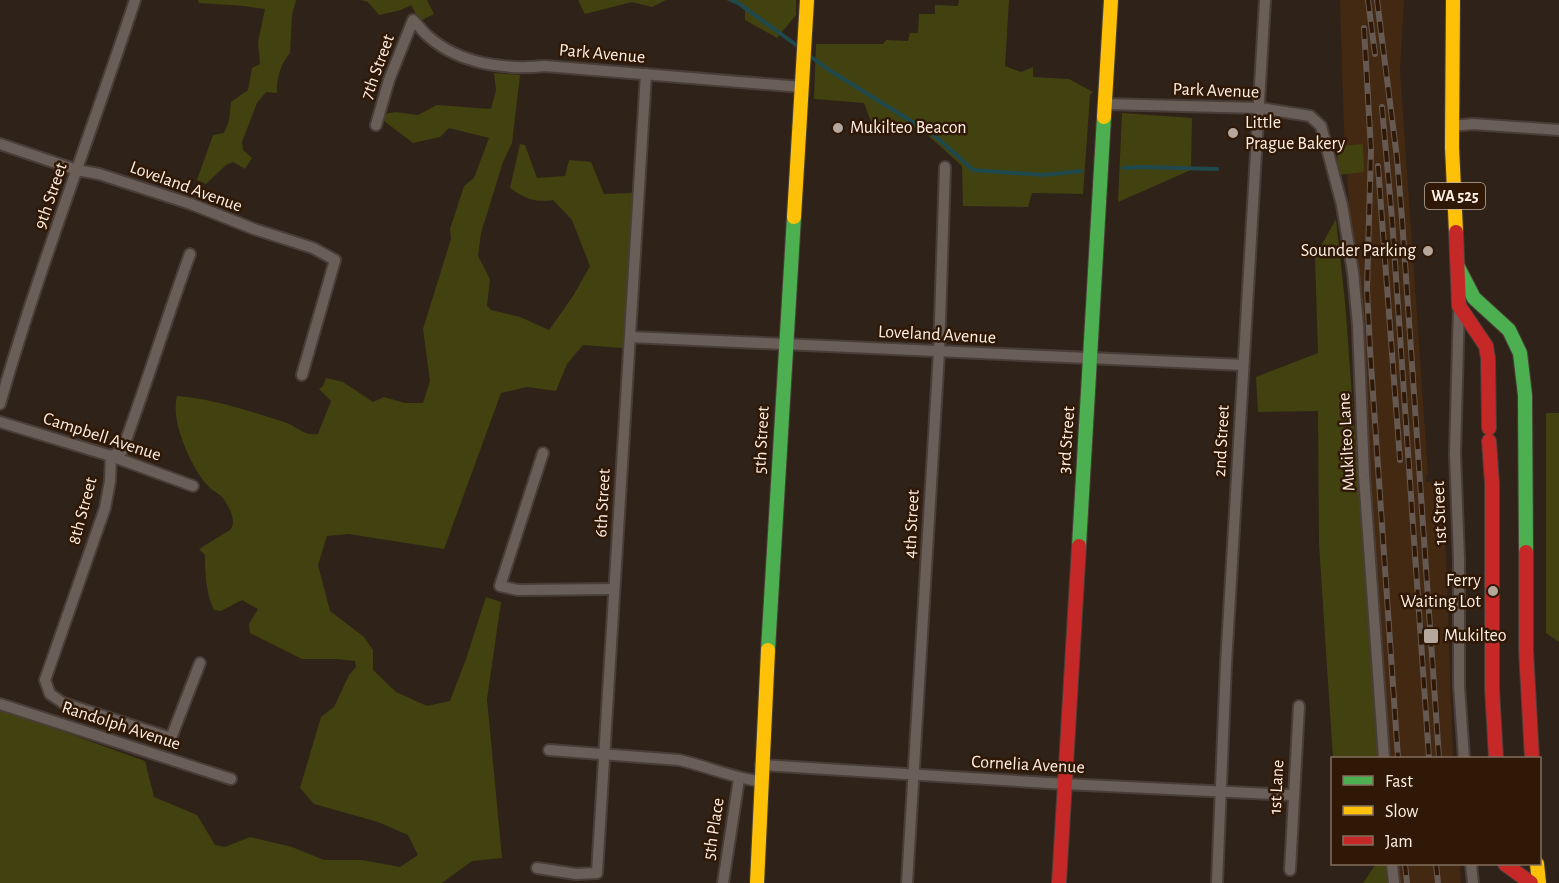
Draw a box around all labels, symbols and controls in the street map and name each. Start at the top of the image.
street label: 7th Street [358,32,398,102]
street label: Park Avenue [558,41,646,67]
street label: Park Avenue [1172,80,1260,102]
place label: Little Prague Bakery [1245,114,1345,153]
place label: Mukilteo Beacon [850,119,967,137]
marker: Mukilteo Beacon [831,121,845,135]
marker: Little Prague Bakery [1226,126,1240,140]
street label: Loveland Avenue [127,158,245,216]
street label: 9th Street [31,160,71,232]
road number: WA 525 [1425,183,1485,209]
place label: Sounder Parking [1301,242,1416,260]
marker: Sounder Parking [1421,244,1435,258]
street label: Loveland Avenue [878,323,996,347]
street label: Mukilteo Lane [1335,392,1359,492]
street label: 2nd Street [1211,404,1233,477]
street label: 5th Street [751,405,773,474]
street label: 3rd Street [1056,405,1078,474]
street label: Campbell Avenue [41,409,163,465]
street label: 6th Street [592,468,614,538]
street label: 8th Street [65,475,101,547]
street label: 1st Street [1430,480,1450,545]
street label: 4th Street [901,489,923,559]
place label: Ferry Waiting Lot [1400,572,1481,611]
marker: Ferry Waiting Lot [1486,584,1500,598]
marker: Mukilteo [1422,627,1440,645]
place label: Mukilteo [1444,627,1507,645]
street label: Randolph Avenue [59,698,183,754]
street label: Cornelia Avenue [971,753,1085,777]
legend [1331,757,1541,865]
street label: 1st Lane [1267,759,1287,815]
text: Fast [1385,773,1413,791]
street label: 5th Place [700,797,728,861]
text: Slow [1385,803,1418,821]
text: Jam [1385,833,1413,851]

